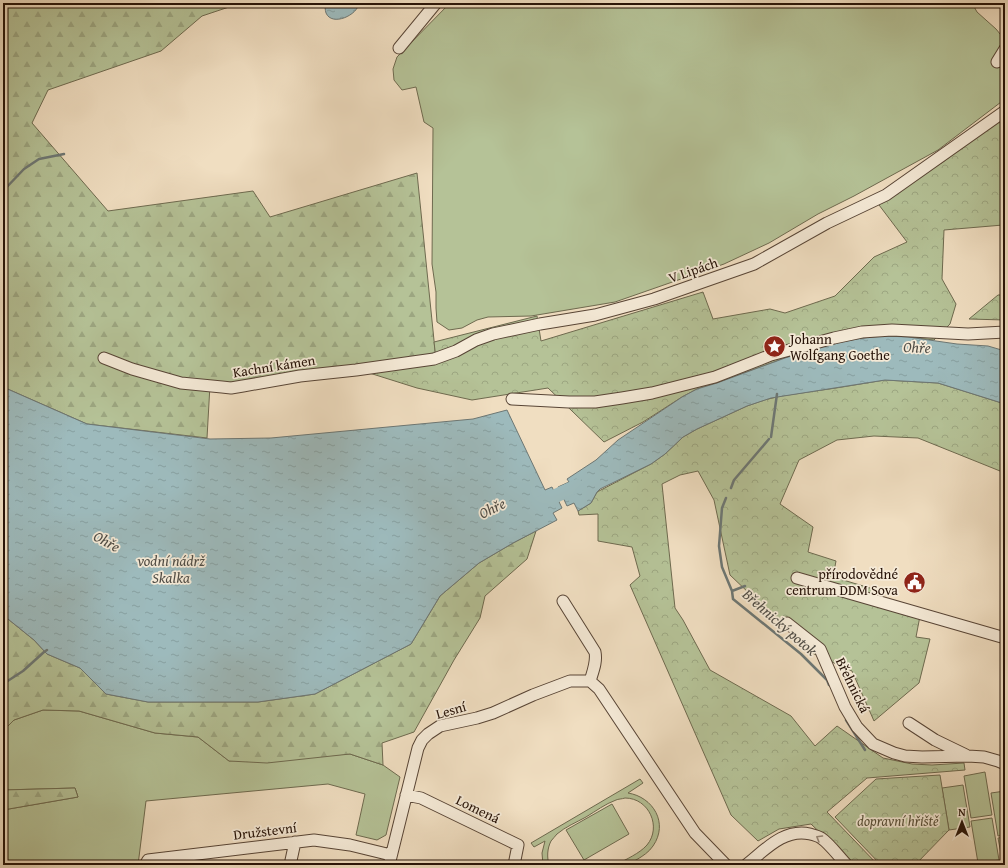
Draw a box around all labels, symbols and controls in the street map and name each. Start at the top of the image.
street label: V Lipách [666,252,721,288]
place label: Johann Wolfgang Goethe [788,329,890,365]
place icon: Johann Wolfgang Goethe [761,334,787,360]
water label: Ohře [903,336,931,358]
street label: Kachní kámen [231,350,317,382]
water label: Ohře [475,493,509,523]
water label: Ohře [90,525,124,557]
water label: vodní nádrž Skalka [137,550,206,588]
place label: přírodovědné centrum DDM Sova [786,564,898,600]
public building icon: přírodovědné centrum DDM Sova [901,569,927,595]
water label: Břehnický potok [737,583,822,660]
street label: Břehnická [831,654,875,717]
street label: Lesní [433,696,470,724]
street label: Lomená [453,790,504,828]
north arrow [942,802,982,842]
text: N [958,804,966,820]
park label: dopravní hřiště [857,811,939,831]
street label: Družstevní [232,817,299,845]
one-way arrow [816,836,823,843]

